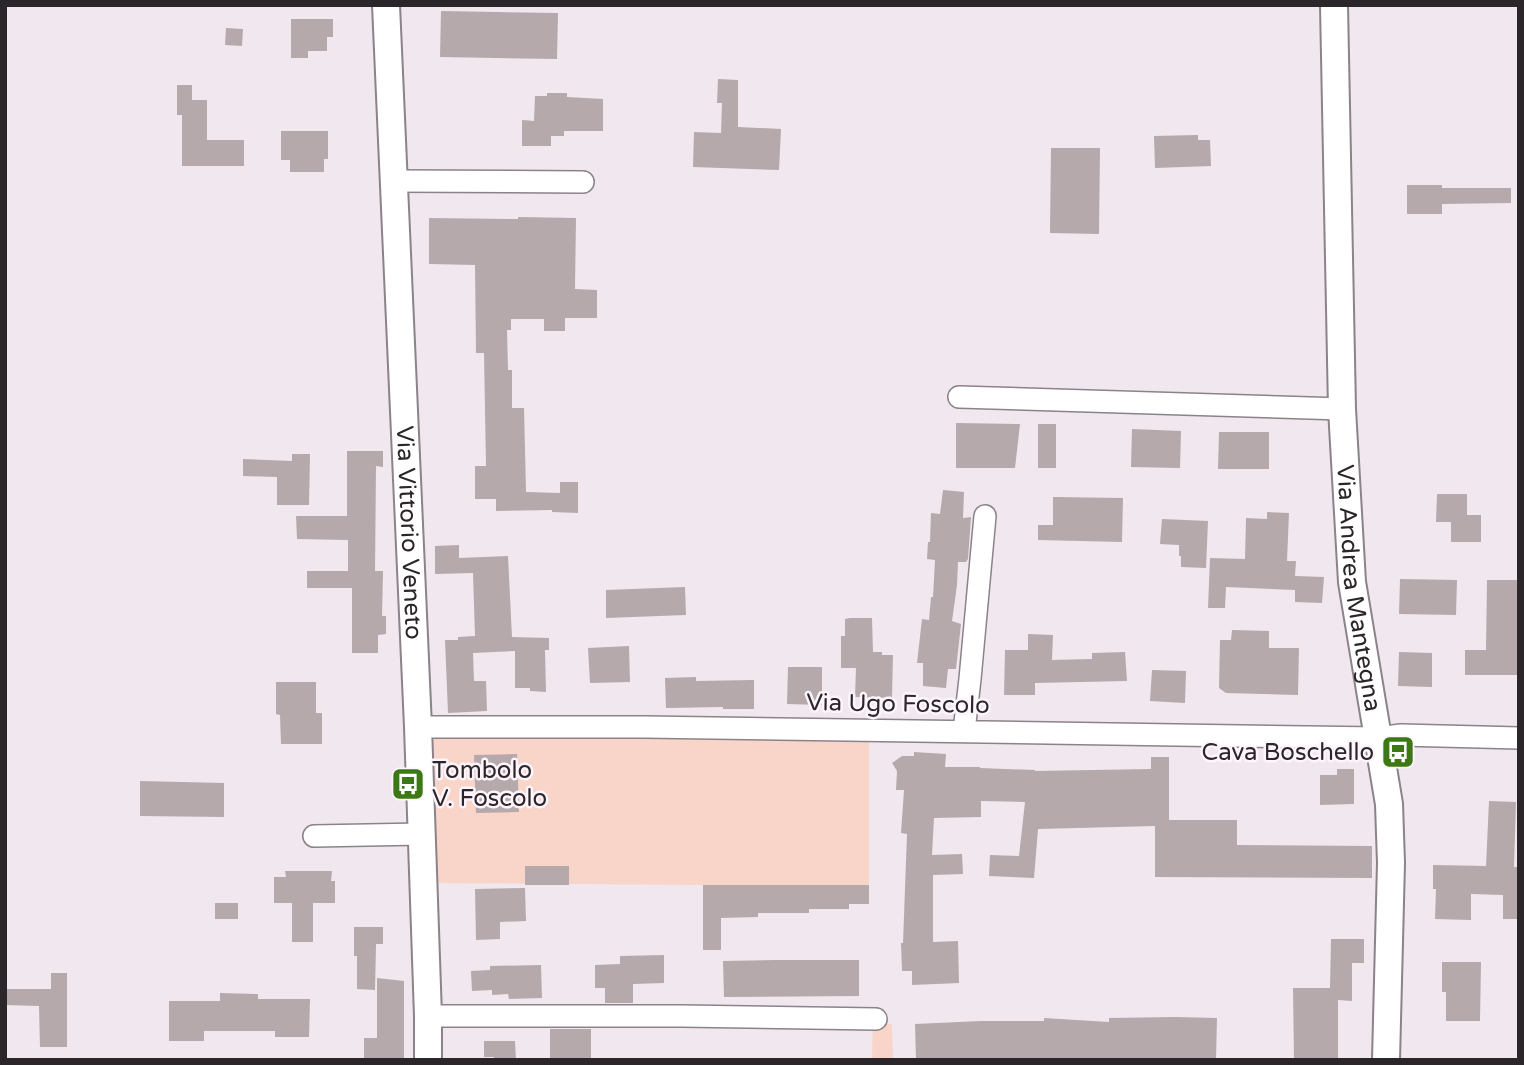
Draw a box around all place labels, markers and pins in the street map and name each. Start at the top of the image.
bus stop icon: Cava Boschello [1379,733,1417,771]
place label: Cava Boschello [1202,738,1374,767]
place label: Tombolo V. Foscolo [432,756,547,813]
bus stop icon: Tombolo V. Foscolo [389,765,427,803]

